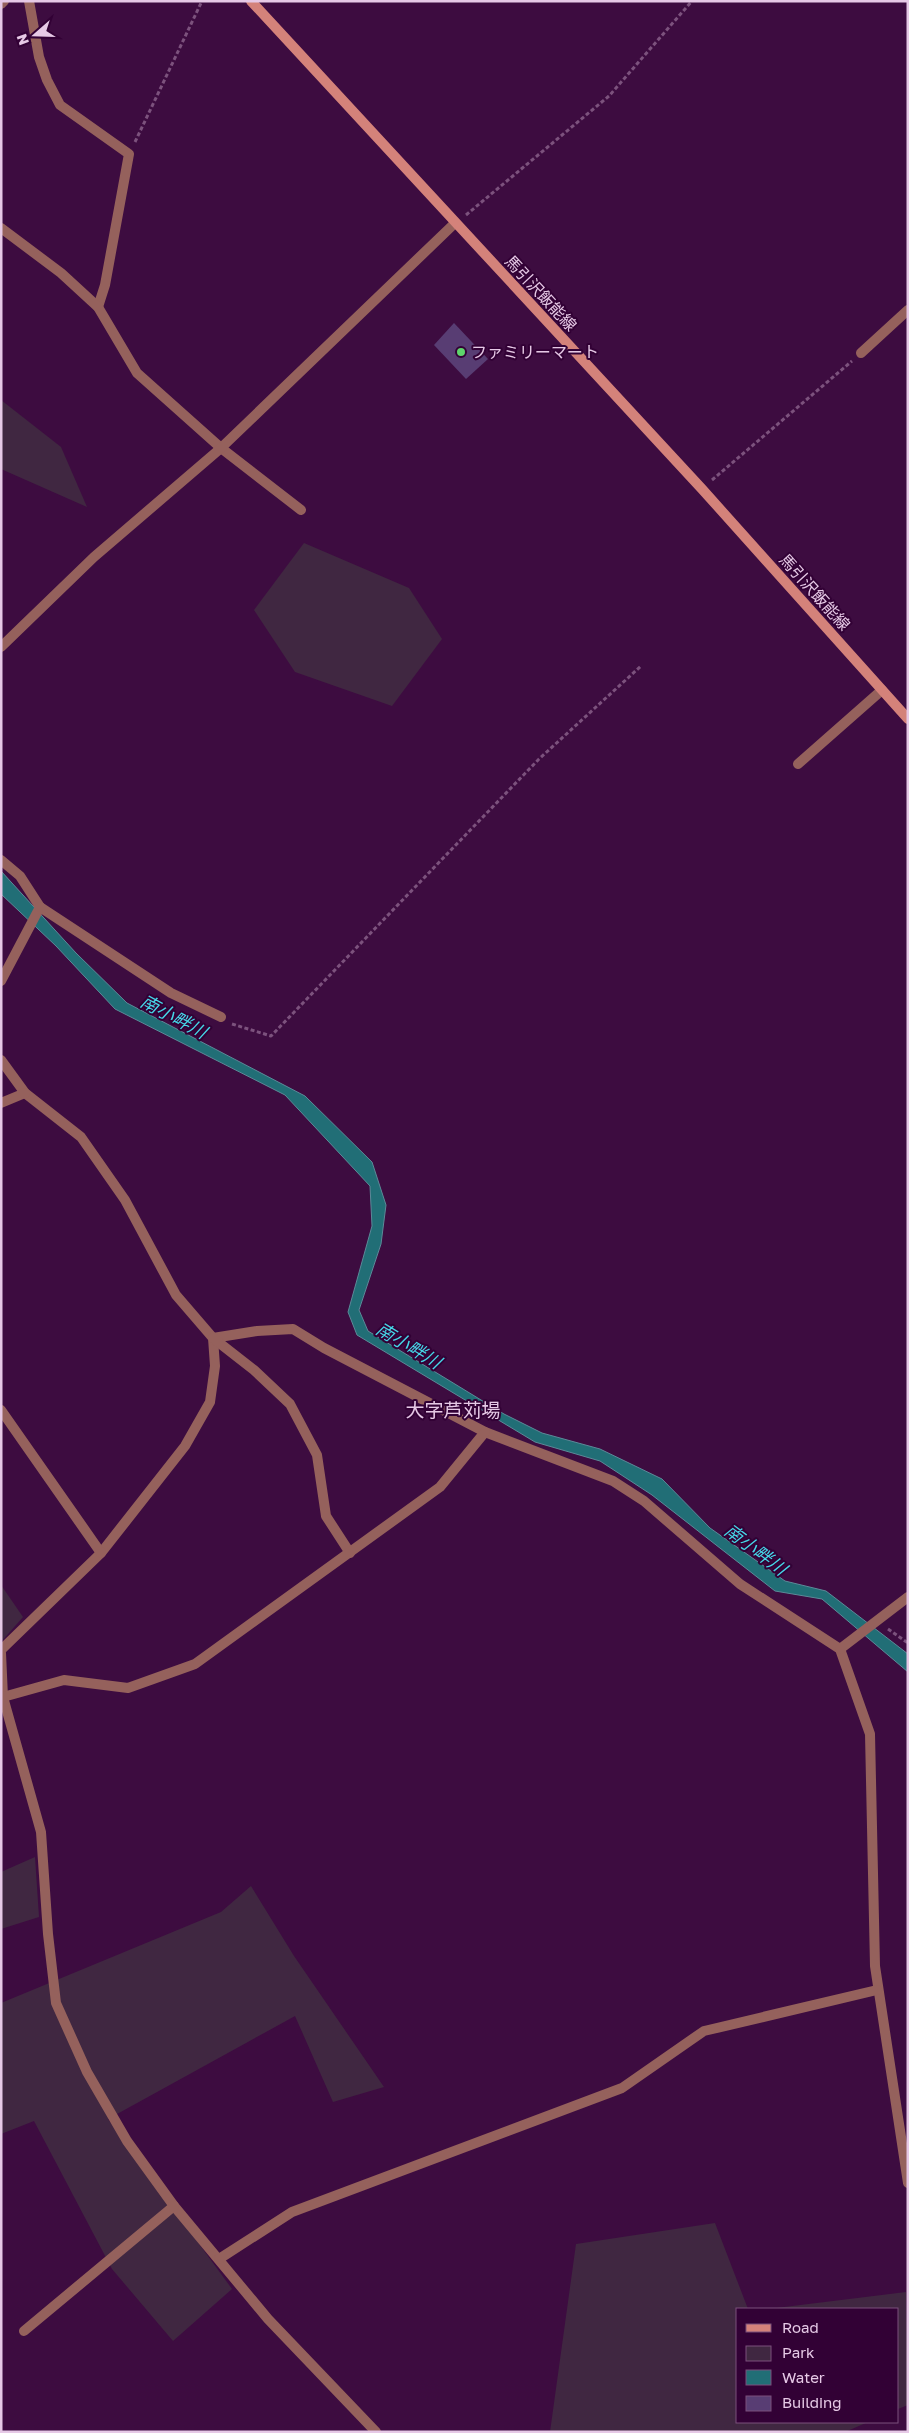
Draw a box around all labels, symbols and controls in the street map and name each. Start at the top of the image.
north arrow [10,10,60,60]
text: N [13,32,32,48]
street label: 馬引沢飯能線 [501,251,581,335]
place label: ファミリーマート [471,342,599,362]
marker: ファミリーマート [455,346,467,358]
street label: 馬引沢飯能線 [775,550,855,634]
water label: 南小畔川 [137,989,213,1044]
water label: 南小畔川 [372,1317,447,1374]
district label: 大字芦苅場 [405,1398,501,1421]
water label: 南小畔川 [721,1519,793,1581]
legend [736,2308,899,2423]
text: Road [782,2318,819,2336]
text: Park [782,2343,815,2361]
text: Water [782,2368,825,2386]
text: Building [782,2393,842,2411]

